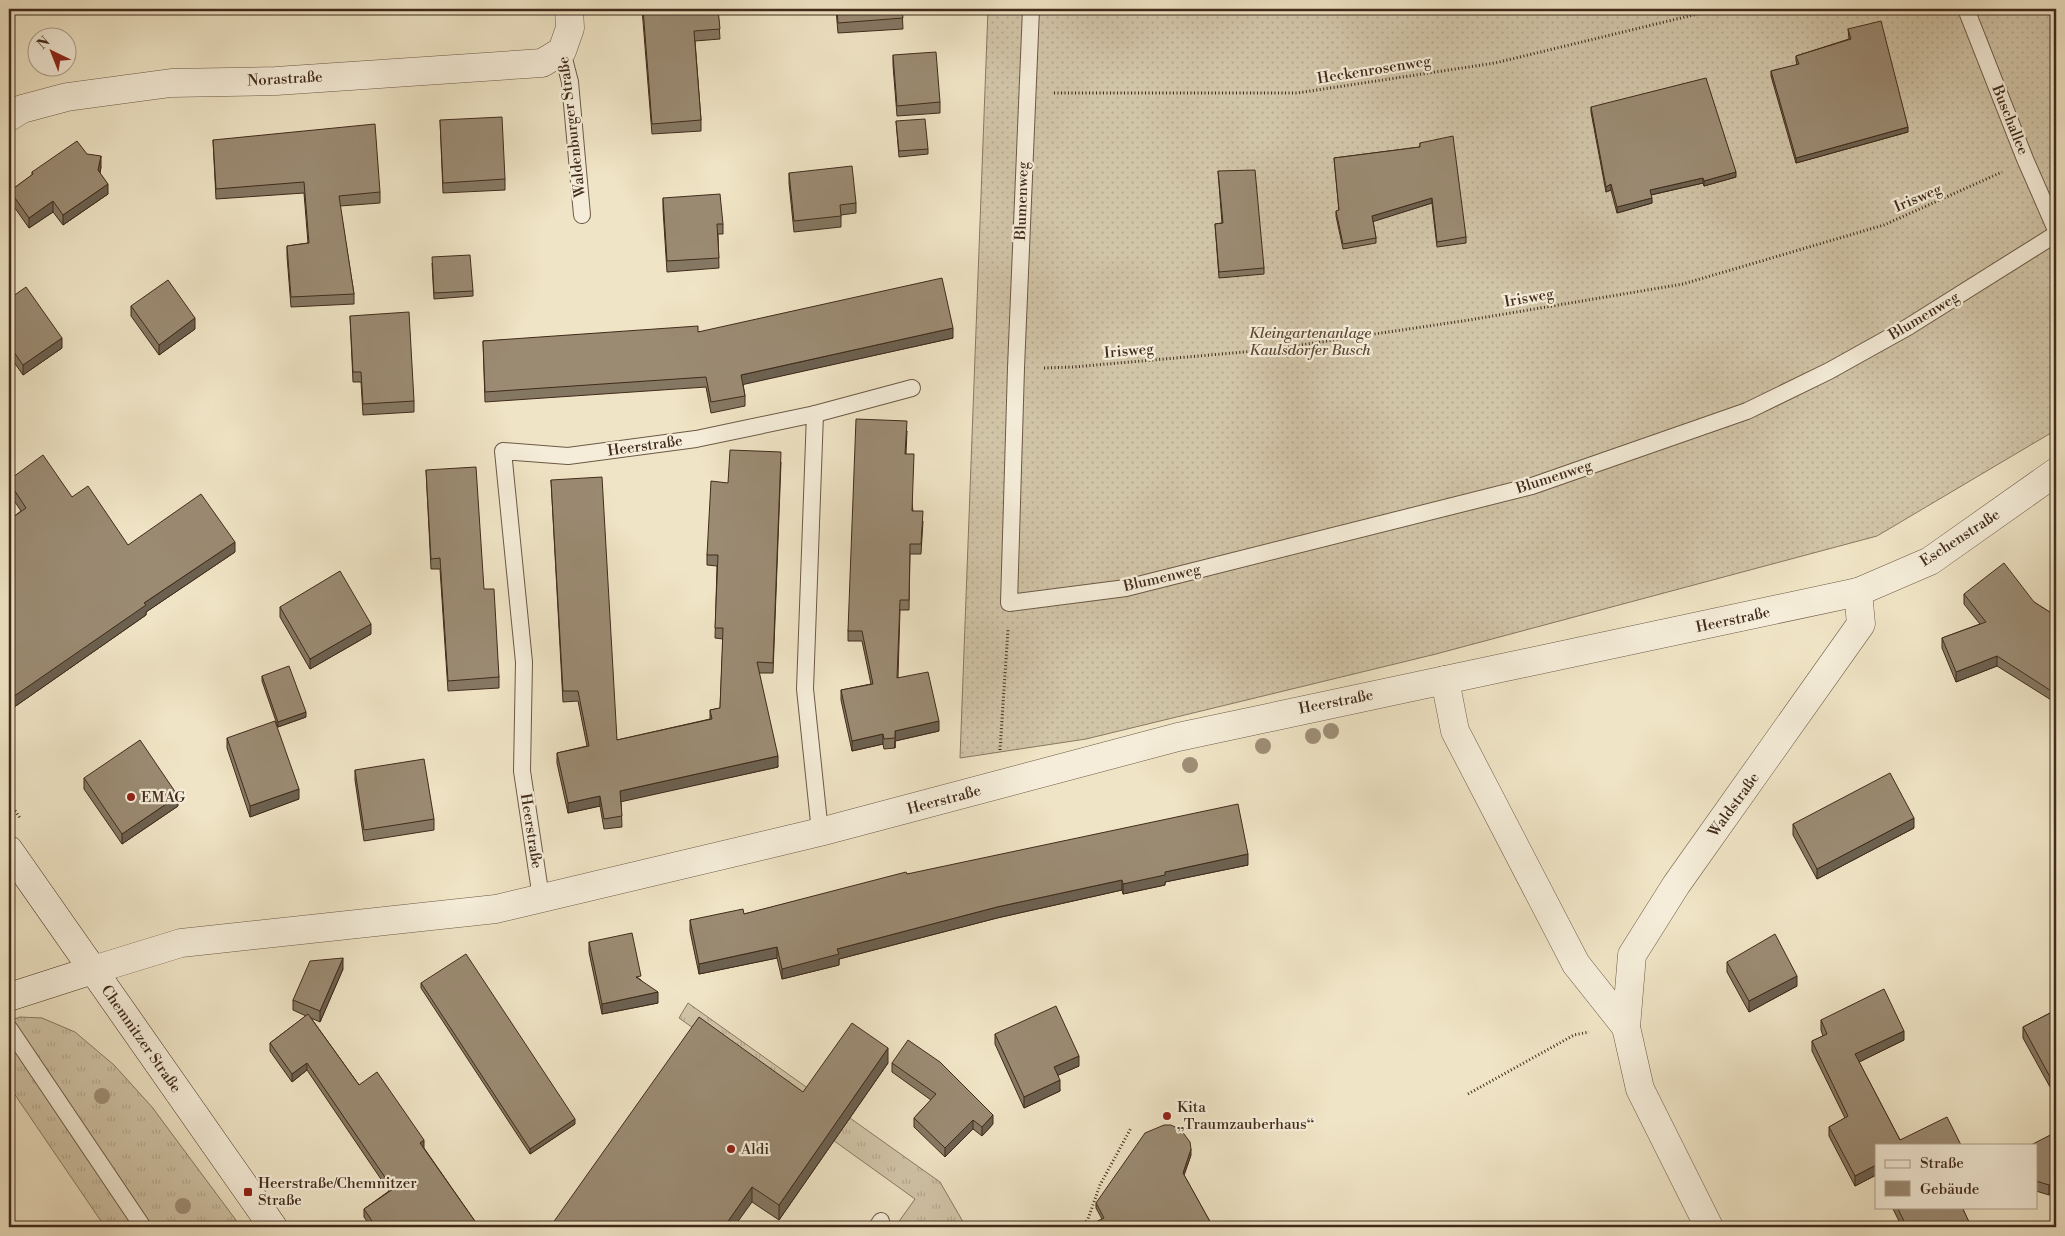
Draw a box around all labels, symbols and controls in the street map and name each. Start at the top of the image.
north arrow [28,28,78,78]
text: N [34,33,54,54]
street label: Heckenrosenweg [1316,52,1432,88]
street label: Waldenburger Straße [554,55,590,200]
street label: Norastraße [247,68,323,90]
street label: Buschallee [1987,81,2033,158]
street label: Blumenweg [1011,161,1033,242]
street label: Irisweg [1891,179,1945,216]
street label: Irisweg [1503,284,1555,312]
street label: Blumenweg [1884,287,1963,345]
park label: Kleingartenanlage Kaulsdorfer Busch [1249,324,1371,360]
street label: Irisweg [1103,339,1155,363]
street label: Heerstraße [606,431,684,461]
street label: Blumenweg [1513,456,1595,499]
street label: Eschenstraße [1916,505,2004,571]
street label: Blumenweg [1121,560,1203,596]
street label: Heerstraße [1694,603,1772,637]
street label: Heerstraße [1297,685,1375,719]
street label: Waldstraße [1704,769,1764,842]
street label: Heerstraße [905,781,983,819]
place label: EMAG [141,788,185,807]
marker: EMAG [125,791,137,803]
street label: Heerstraße [516,792,546,870]
street label: Chemnitzer Straße [97,981,185,1097]
place label: Kita „Traumzauberhaus“ [1177,1098,1314,1134]
marker: Kita „Traumzauberhaus“ [1161,1110,1173,1122]
place label: Aldi [740,1140,769,1159]
marker: Aldi [725,1143,737,1155]
legend [1875,1144,2038,1208]
text: Straße [1920,1154,1964,1173]
place label: Heerstraße/Chemnitzer Straße [258,1174,417,1210]
text: Gebäude [1920,1180,1979,1199]
marker: Heerstraße/Chemnitzer Straße [242,1186,254,1198]

